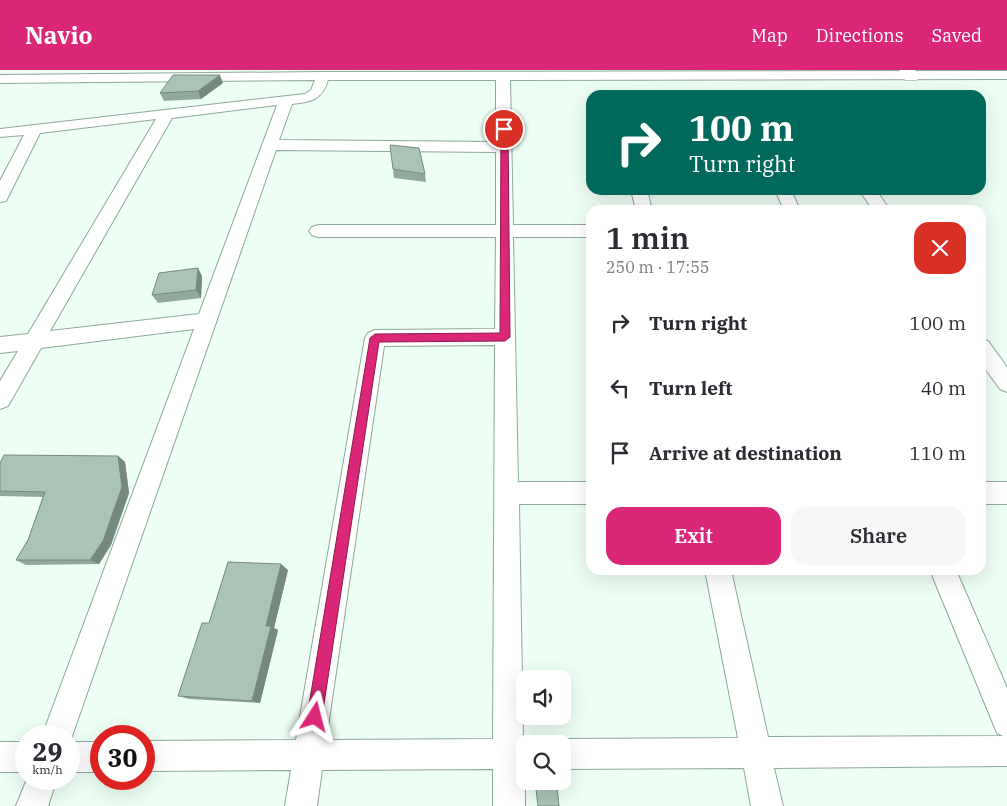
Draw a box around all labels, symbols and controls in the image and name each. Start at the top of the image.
text: Navio [25,19,93,51]
text: Map [751,24,788,47]
text: Directions [816,24,904,47]
text: Saved [932,24,982,47]
text: 100 m [689,105,794,151]
pin [483,108,525,150]
icon: right [606,110,671,175]
icon: arrive [490,115,518,143]
text: Turn right [689,149,796,178]
text: 1 min [606,218,689,257]
button: close [914,222,966,274]
text: 250 m · 17:55 [606,257,709,277]
icon: right [606,309,634,337]
text: Turn right [649,311,747,335]
text: 100 m [909,311,966,335]
icon: left [606,374,634,402]
text: Turn left [649,376,732,400]
text: 40 m [921,376,966,400]
icon: arrive [606,439,634,467]
text: Arrive at destination [649,441,842,465]
text: 110 m [909,441,966,465]
button: Exit [606,507,781,565]
button: Share [791,507,966,565]
map controls [516,670,571,790]
button: sound [516,670,571,725]
position arrow [288,690,340,742]
speed limit sign: 30 [90,725,155,790]
text: 29 [32,735,63,768]
button: search [516,735,571,790]
text: km/h [32,762,63,777]

